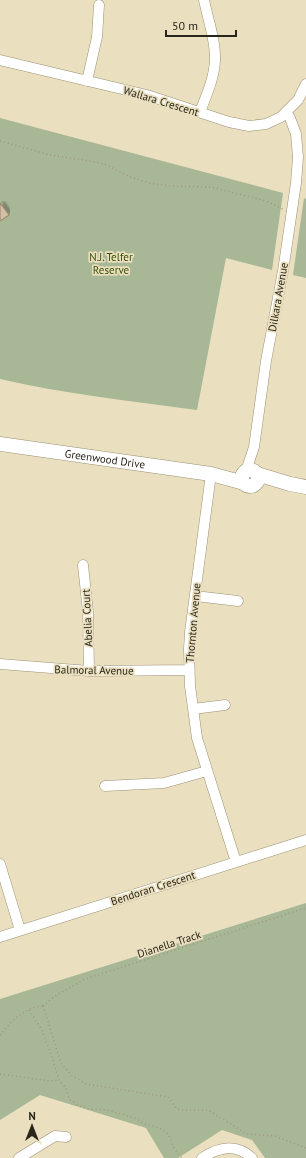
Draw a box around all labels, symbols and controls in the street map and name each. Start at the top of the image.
scale bar [166,12,236,38]
text: 50 m [172,18,198,33]
street label: Wallara Crescent [122,83,201,119]
park label: N.J. Telfer Reserve [89,250,133,277]
street label: Dilkara Avenue [265,261,291,333]
street label: Greenwood Drive [64,446,146,472]
street label: Thornton Avenue [183,582,204,664]
street label: Abelia Court [78,588,96,647]
street label: Balmoral Avenue [54,662,134,678]
street label: Bendoran Crescent [109,868,197,908]
street label: Dianella Track [135,927,203,961]
north arrow [12,1106,52,1146]
text: N [28,1109,36,1123]

